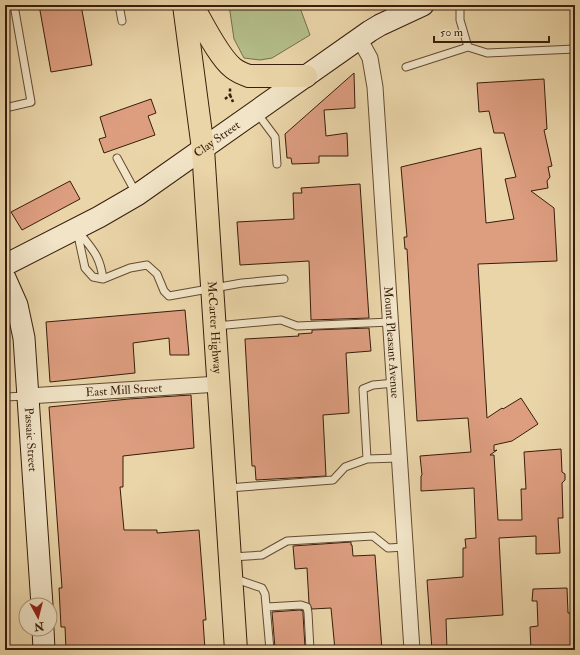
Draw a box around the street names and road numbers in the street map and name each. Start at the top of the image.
street label: Clay Street [191,118,243,161]
street label: McCarter Highway [204,281,225,375]
street label: Mount Pleasant Avenue [380,286,402,399]
street label: East Mill Street [85,381,163,400]
street label: Passaic Street [21,407,40,472]

